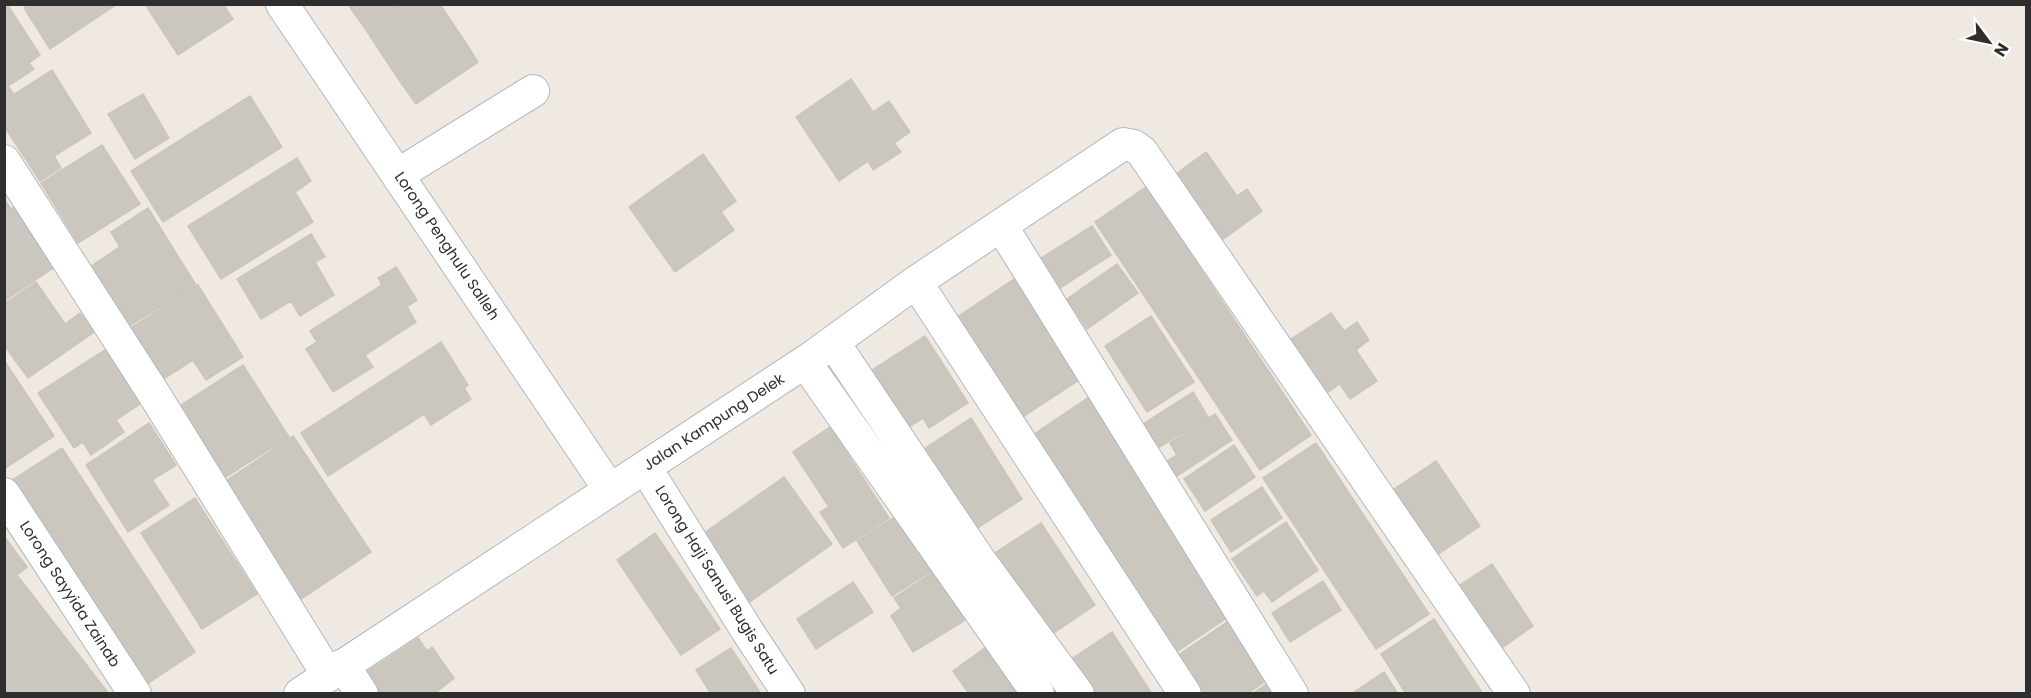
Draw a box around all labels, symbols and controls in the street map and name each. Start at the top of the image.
north arrow [1959,12,2019,72]
text: N [1988,38,2014,61]
street label: Lorong Penghulu Salleh [390,168,505,324]
street label: Jalan Kampung Delek [639,368,789,475]
street label: Lorong Haji Sanusi Bugis Satu [650,481,784,678]
street label: Lorong Sayyida Zainab [15,516,126,671]

